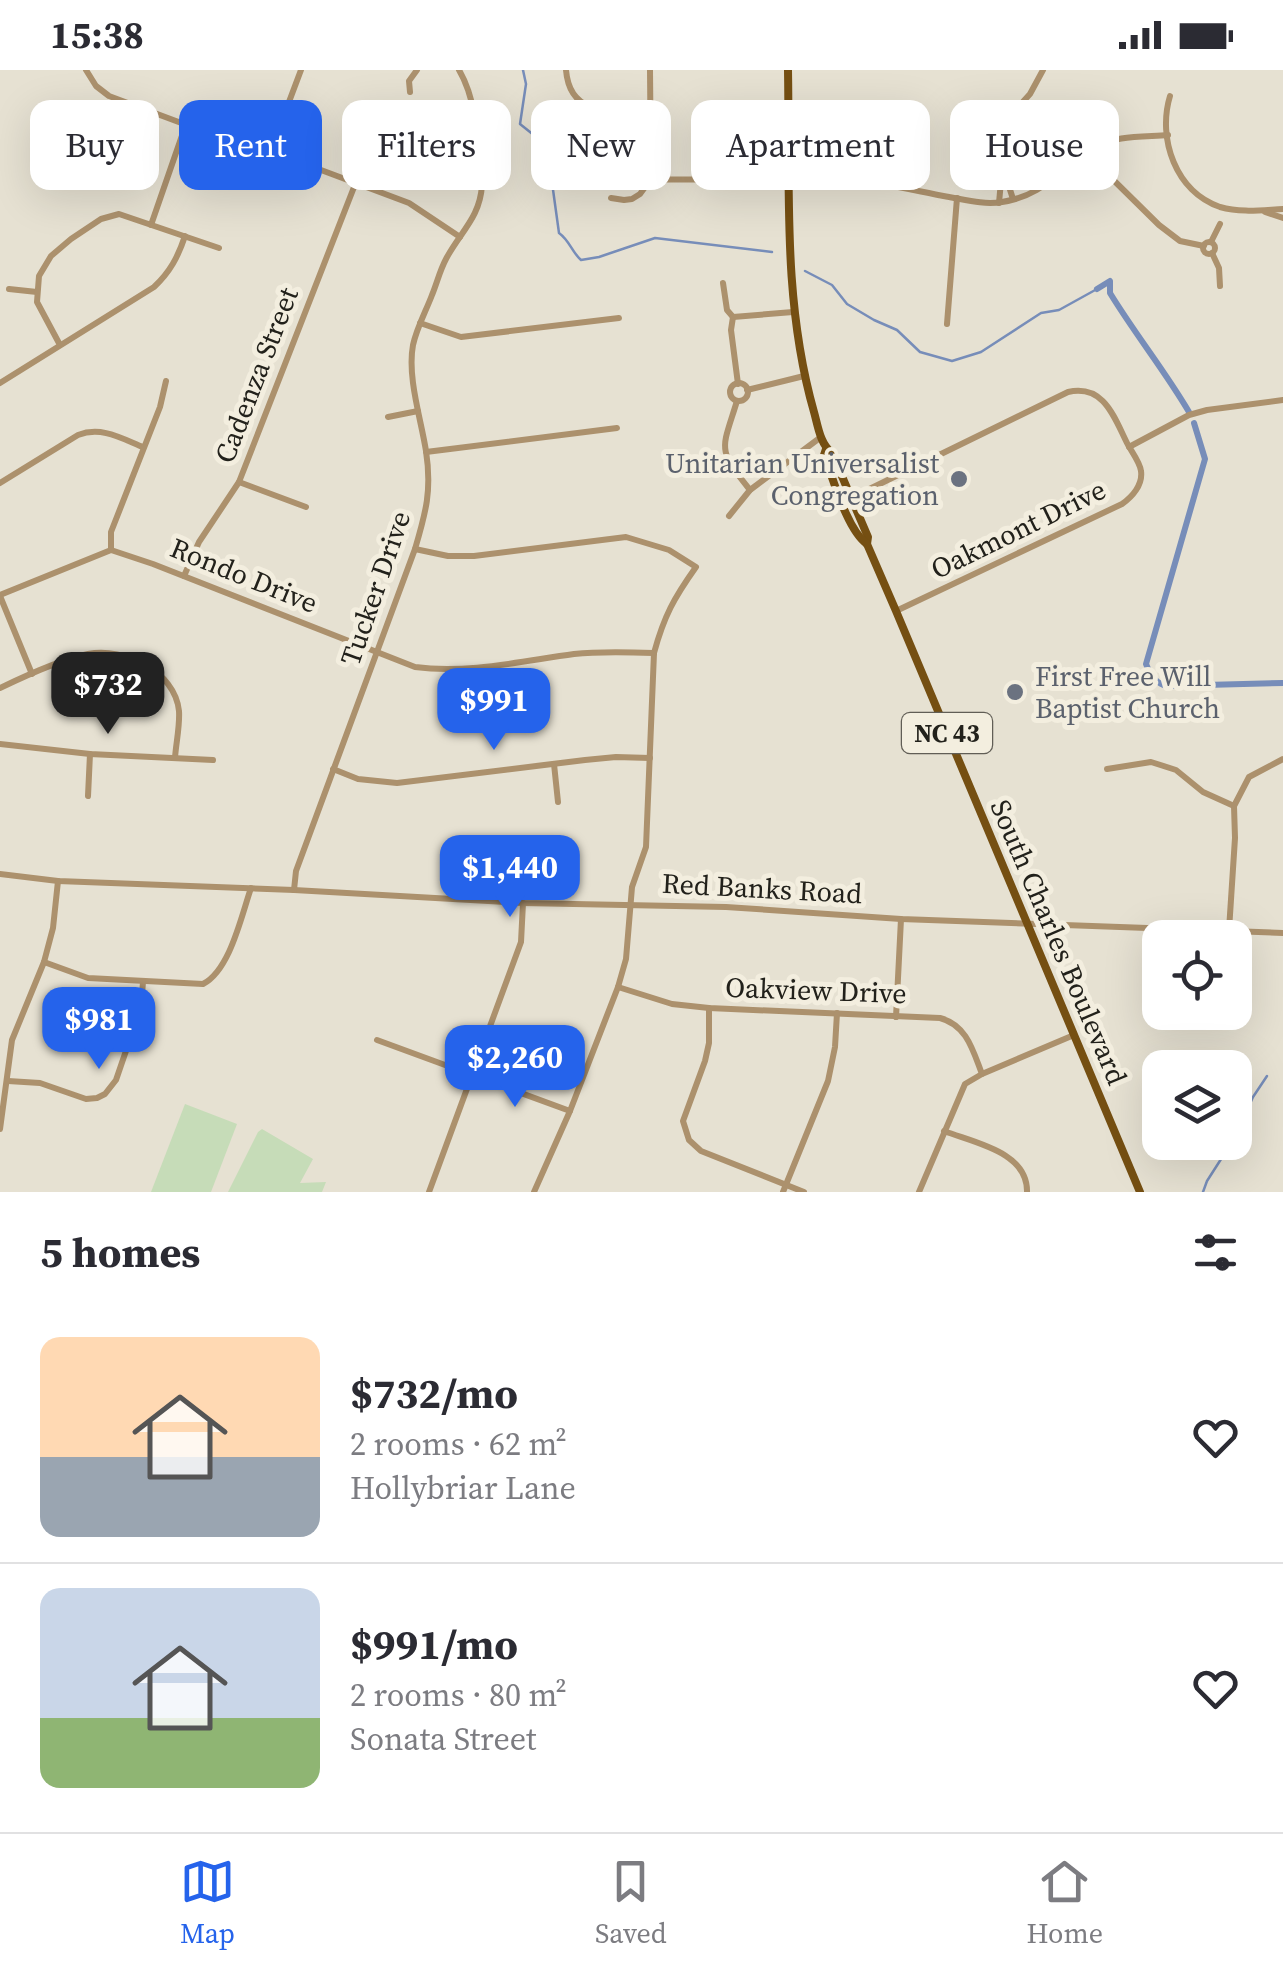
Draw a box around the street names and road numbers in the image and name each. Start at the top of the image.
street label: Cadenza Street [205,281,307,468]
street label: Oakmont Drive [924,470,1112,588]
street label: Tucker Drive [331,506,419,670]
street label: Rondo Drive [165,528,323,622]
road number: NC 43 [902,713,992,753]
street label: South Charles Boulevard [982,794,1136,1090]
street label: Red Banks Road [661,864,863,912]
street label: Oakview Drive [725,968,907,1012]

